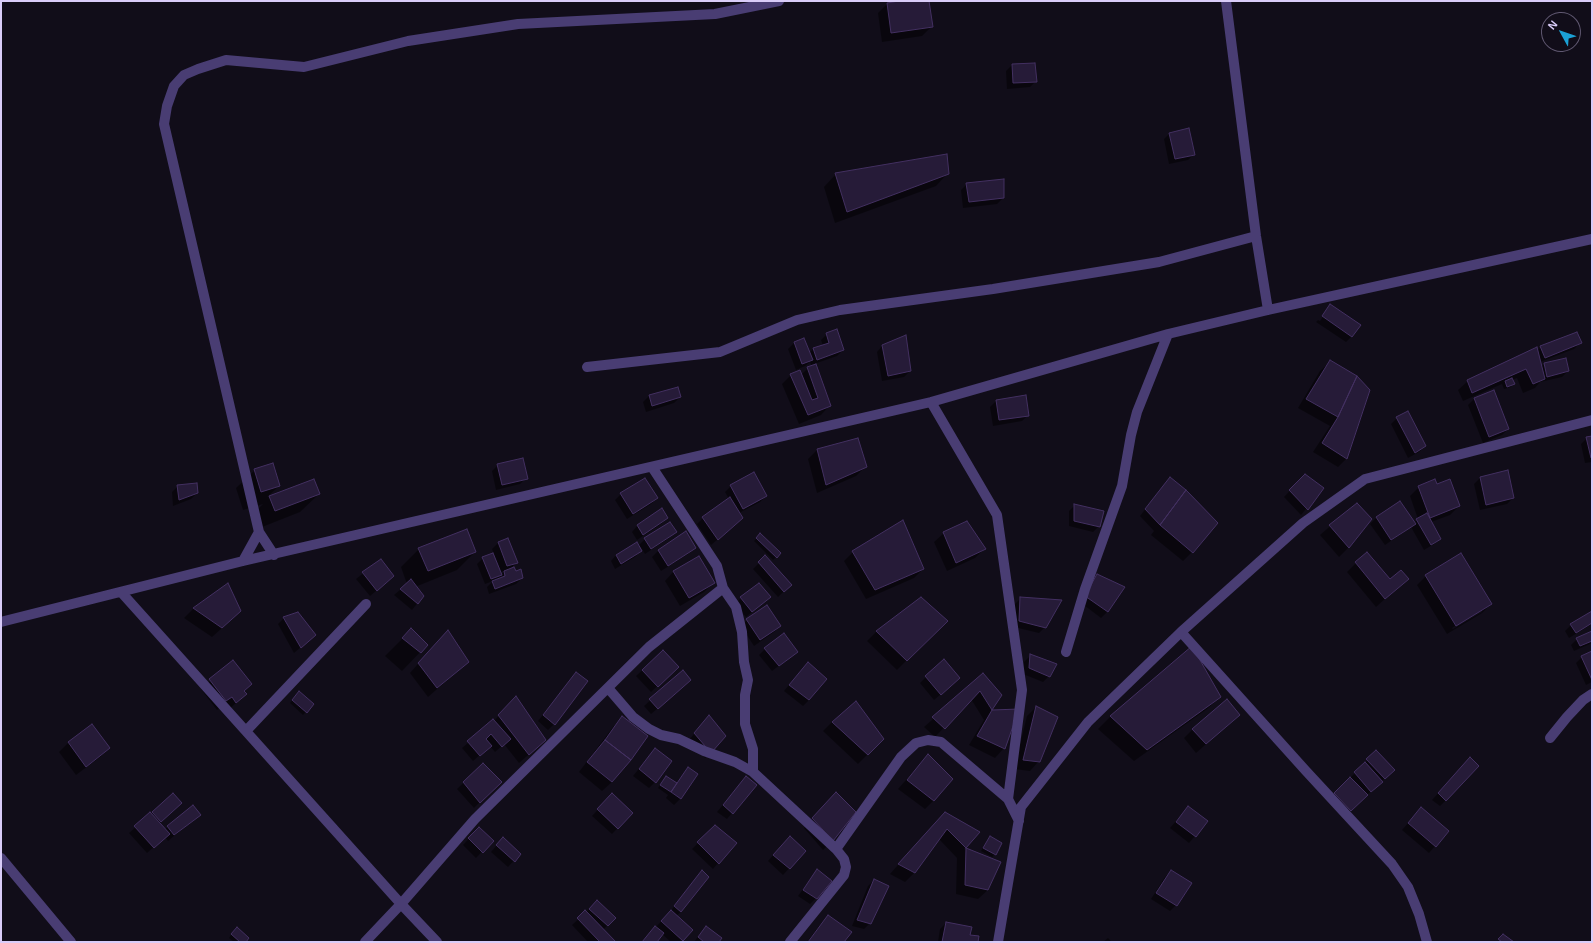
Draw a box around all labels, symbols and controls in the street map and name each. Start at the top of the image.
north arrow [1541,12,1581,52]
text: N [1545,18,1560,32]

